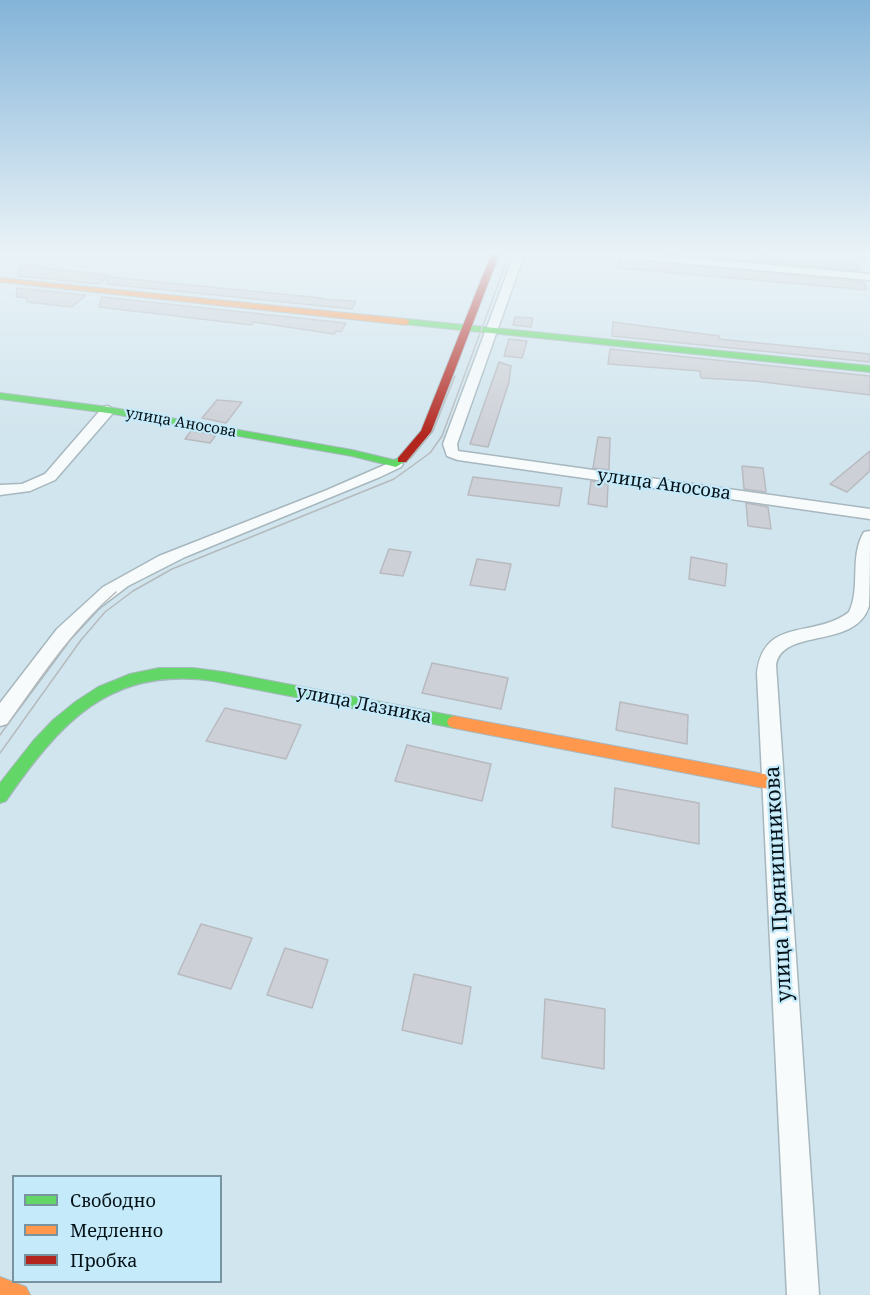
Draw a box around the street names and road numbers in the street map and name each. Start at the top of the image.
street label: улица Аносова [124,404,238,442]
street label: улица Аносова [596,465,732,505]
street label: улица Лазника [295,681,433,729]
street label: улица Прянишникова [760,765,798,1003]

